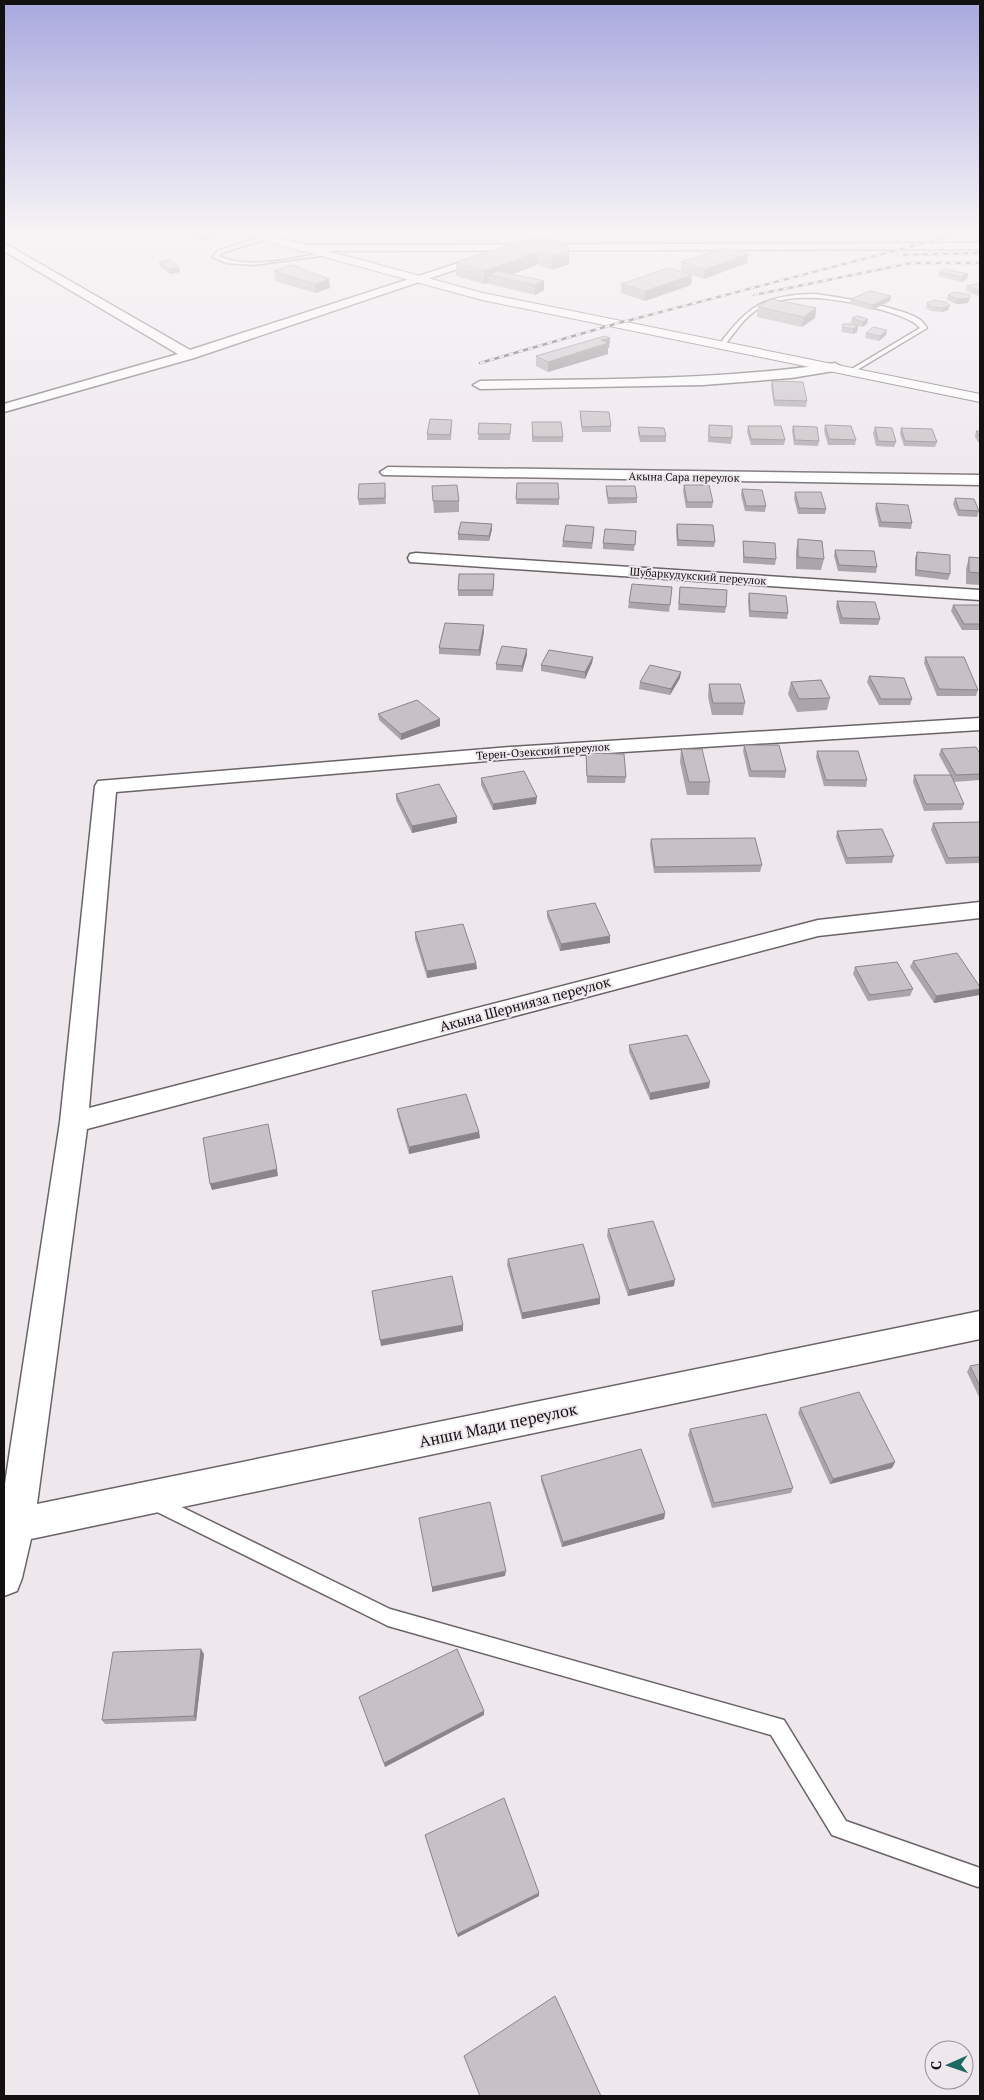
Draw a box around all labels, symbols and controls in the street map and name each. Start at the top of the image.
street label: Акына Сара переулок [628,469,740,485]
street label: Шубаркудукский переулок [629,564,767,588]
street label: Терен-Озекский переулок [476,739,610,763]
street label: Акына Шернияза переулок [437,971,613,1036]
street label: Анши Мади переулок [417,1397,579,1453]
north arrow [924,2040,974,2090]
text: С [926,2061,945,2070]

